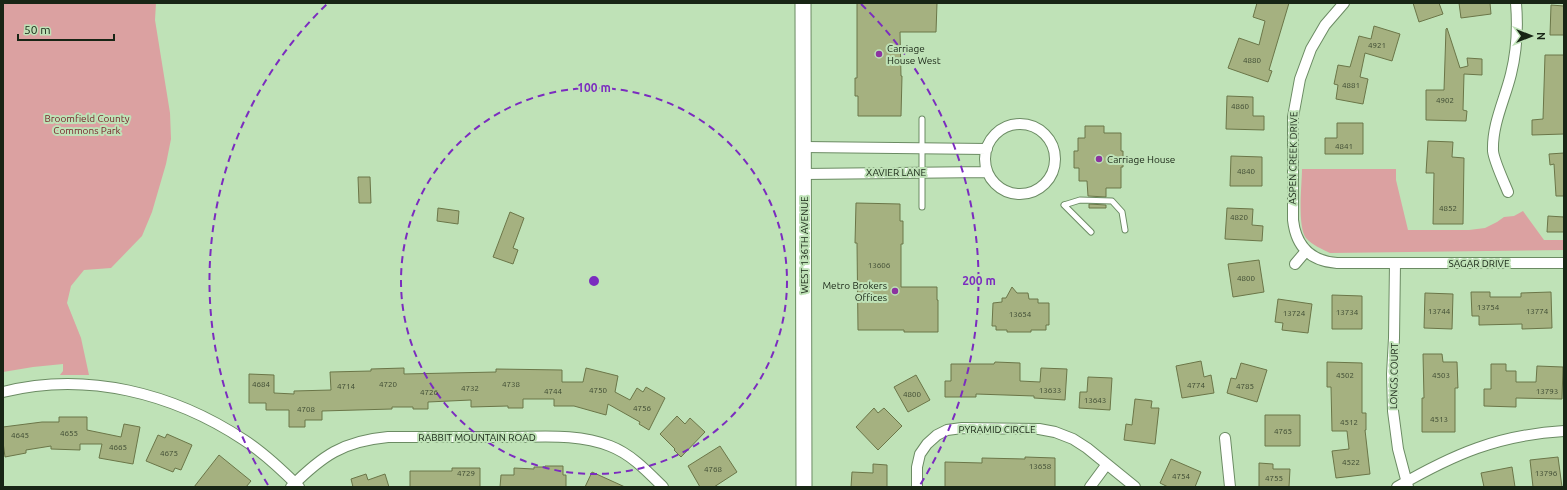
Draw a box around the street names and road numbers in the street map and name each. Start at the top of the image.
street label: ASPEN CREEK DRIVE [1287,111,1299,204]
street label: XAVIER LANE [866,167,926,178]
street label: WEST 136TH AVENUE [799,196,810,294]
street label: SAGAR DRIVE [1448,258,1510,269]
street label: LONGS COURT [1388,342,1400,409]
street label: PYRAMID CIRCLE [958,424,1036,435]
street label: RABBIT MOUNTAIN ROAD [418,432,536,443]

